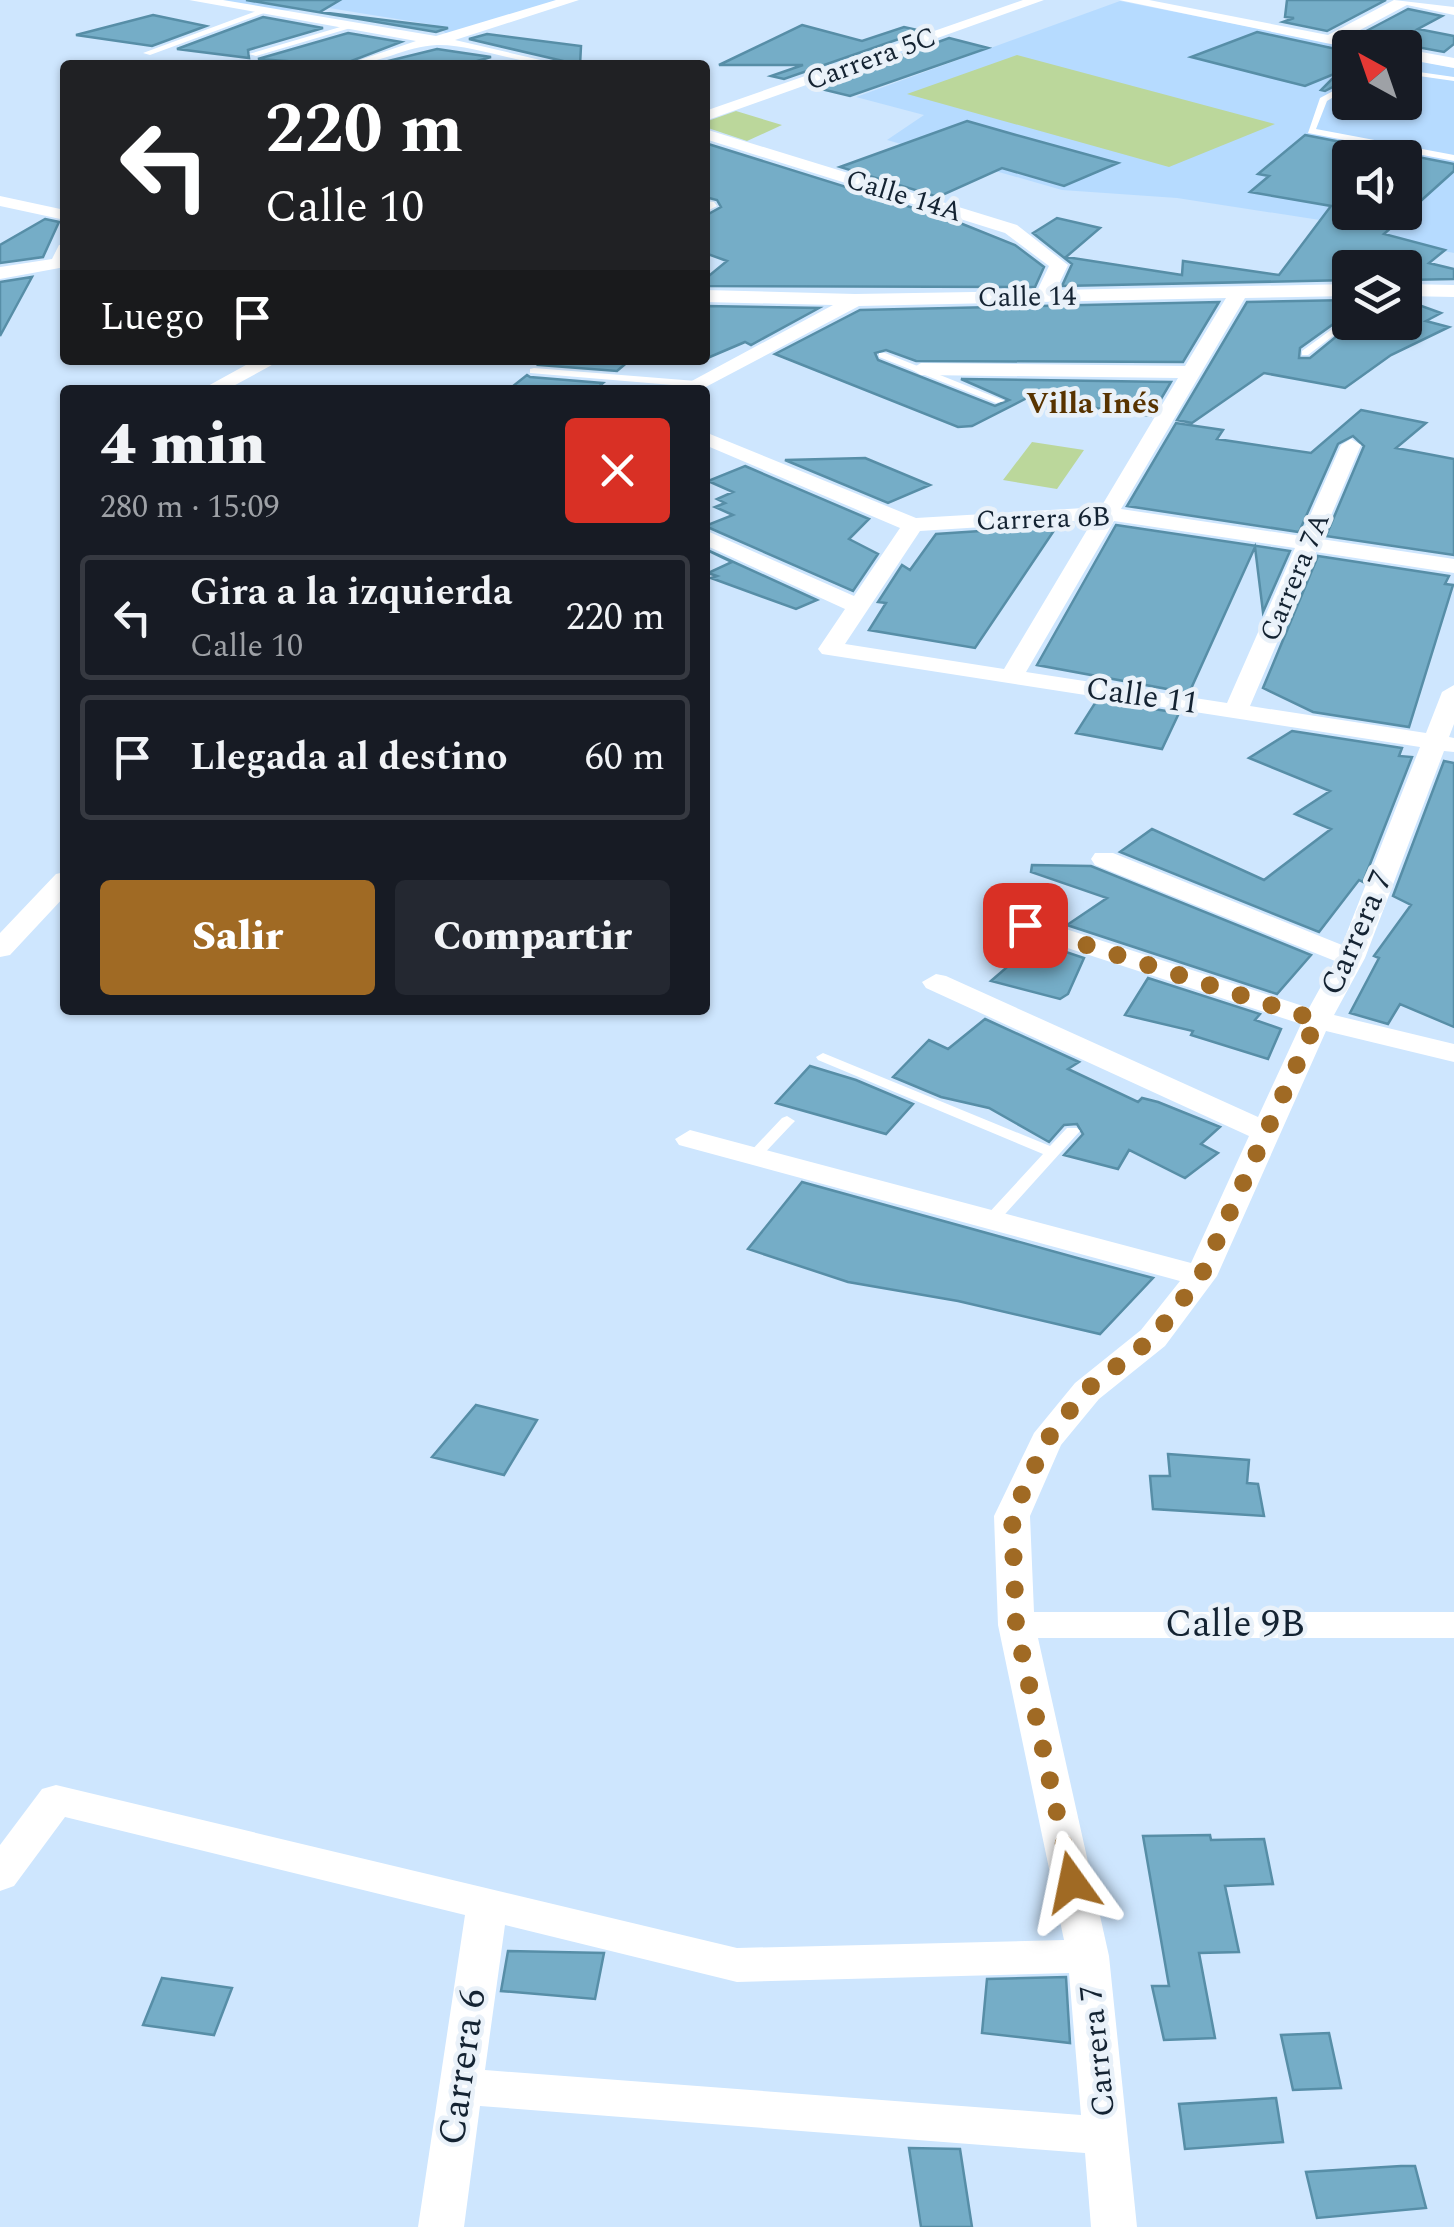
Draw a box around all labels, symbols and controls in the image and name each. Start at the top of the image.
street label: Carrera 5C [800,15,942,103]
north arrow [1332,30,1422,120]
map controls [1332,30,1422,340]
text: 220 m [265,77,463,183]
icon: left [100,100,230,230]
button: sound [1332,140,1422,230]
street label: Calle 14A [840,158,968,234]
text: Calle 10 [265,173,424,242]
button: layers [1332,250,1422,340]
street label: Calle 14 [977,275,1077,319]
text: Luego [100,289,205,347]
icon: arrive [225,290,280,345]
district label: Villa Inés [1026,381,1160,427]
text: 4 min [100,399,266,491]
button: close [565,418,670,523]
text: 280 m · 15:09 [100,483,280,532]
street label: Carrera 6B [975,495,1111,543]
street label: Carrera 7A [1248,506,1342,648]
text: Gira a la izquierda [190,564,512,622]
text: 220 m [566,589,665,647]
icon: left [105,590,160,645]
text: Calle 10 [190,622,303,671]
street label: Calle 11 [1083,664,1201,728]
text: Llegada al destino [190,729,508,787]
text: 60 m [585,729,665,787]
icon: arrive [105,730,160,785]
street label: Carrera 7 [1308,863,1406,1003]
button: Salir [100,880,375,995]
button: Compartir [395,880,670,995]
pin [983,883,1068,968]
icon: arrive [998,898,1053,953]
street label: Calle 9B [1165,1596,1305,1654]
position arrow [1020,1830,1124,1934]
street label: Carrera 7 [1067,1983,1129,2119]
street label: Carrera 6 [423,1985,503,2149]

